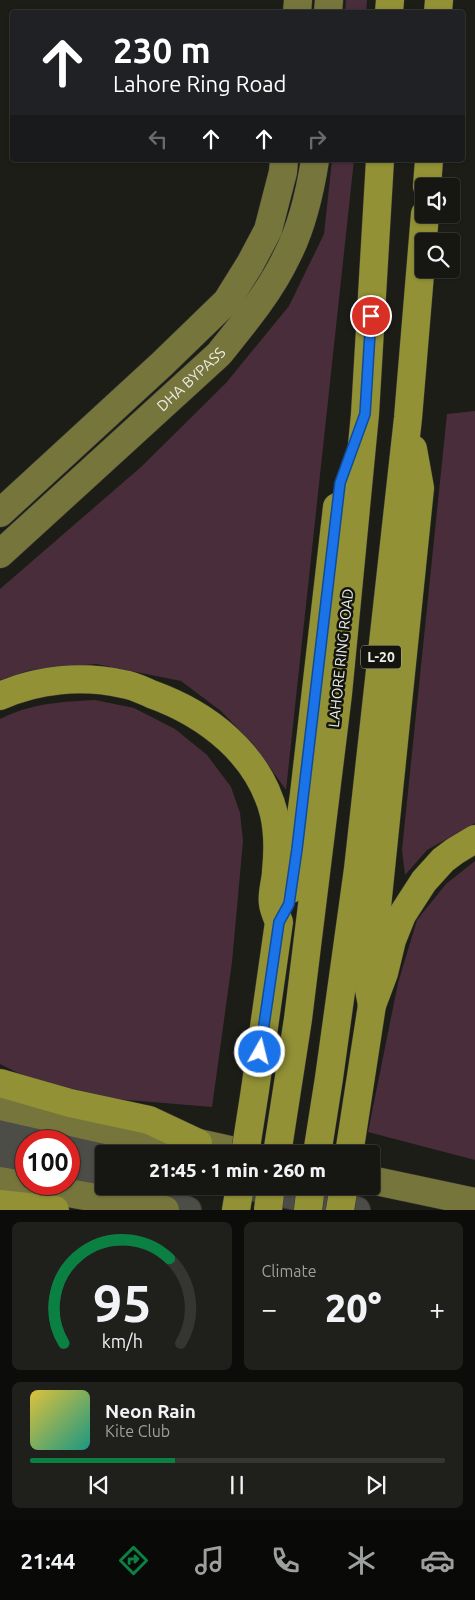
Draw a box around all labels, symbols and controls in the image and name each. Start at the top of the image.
icon: ahead [30,30,95,95]
text: 230 m [113,30,211,70]
text: Lahore Ring Road [113,71,287,96]
icon: left [144,125,172,153]
icon: ahead [197,125,225,153]
icon: ahead [250,125,278,153]
icon: right [303,125,331,153]
map controls [415,178,460,278]
button: sound [415,178,460,223]
button: search [415,233,460,278]
pin [350,295,392,337]
icon: arrive [357,302,385,330]
street label: DHA BYPASS [153,344,229,414]
street label: LAHORE RING ROAD [325,588,356,728]
road number: L-20 [361,646,401,669]
position arrow [233,1025,285,1077]
speed limit sign: 100 [15,1130,80,1195]
text: 21:45 · 1 min · 260 m [149,1159,326,1181]
text: Climate [262,1262,317,1280]
text: 95 [92,1274,151,1332]
text: 20° [325,1287,382,1329]
text: − [262,1293,277,1324]
text: + [429,1293,445,1324]
text: km/h [101,1331,142,1351]
text: Neon Rain [105,1400,196,1422]
text: Kite Club [105,1422,170,1440]
icon: previous [85,1471,113,1499]
icon: pause [223,1471,251,1499]
icon: next [362,1471,390,1499]
icon: directions [116,1543,151,1578]
icon: music [192,1543,227,1578]
icon: phone [268,1543,303,1578]
icon: climate [344,1543,379,1578]
icon: car [420,1543,455,1578]
text: 21:44 [20,1548,75,1573]

